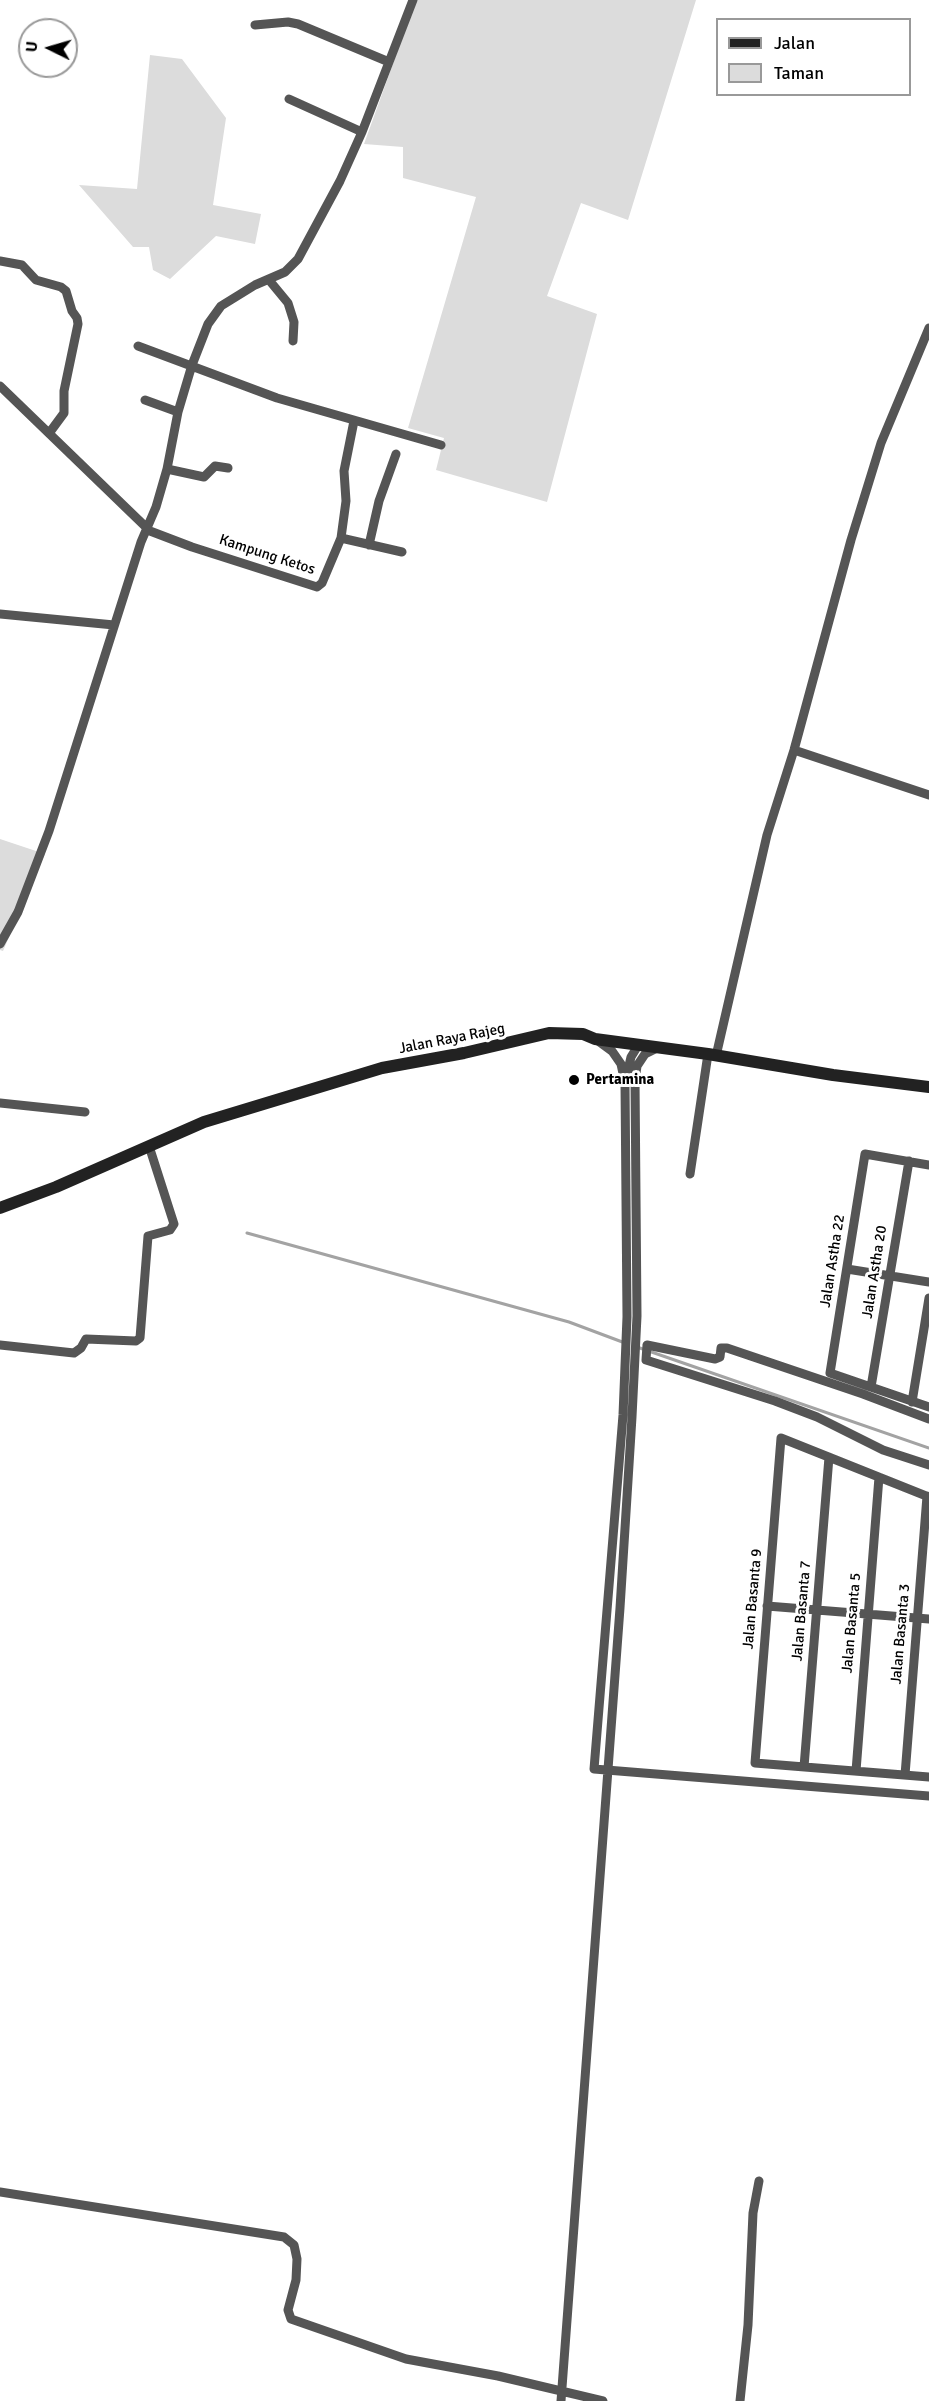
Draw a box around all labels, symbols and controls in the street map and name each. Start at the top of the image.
north arrow [18,18,78,78]
legend [716,18,911,96]
text: Jalan [774,32,815,54]
text: U [22,40,42,53]
text: Taman [774,62,824,84]
street label: Kampung Ketos [217,531,317,579]
street label: Jalan Raya Rajeg [397,1020,507,1058]
place label: Pertamina [586,1071,654,1089]
marker: Pertamina [567,1073,581,1087]
street label: Jalan Astha 22 [817,1213,849,1309]
street label: Jalan Astha 20 [859,1224,891,1320]
street label: Jalan Basanta 9 [740,1548,766,1650]
street label: Jalan Basanta 7 [789,1560,815,1662]
street label: Jalan Basanta 5 [839,1572,865,1674]
street label: Jalan Basanta 3 [888,1583,914,1685]

